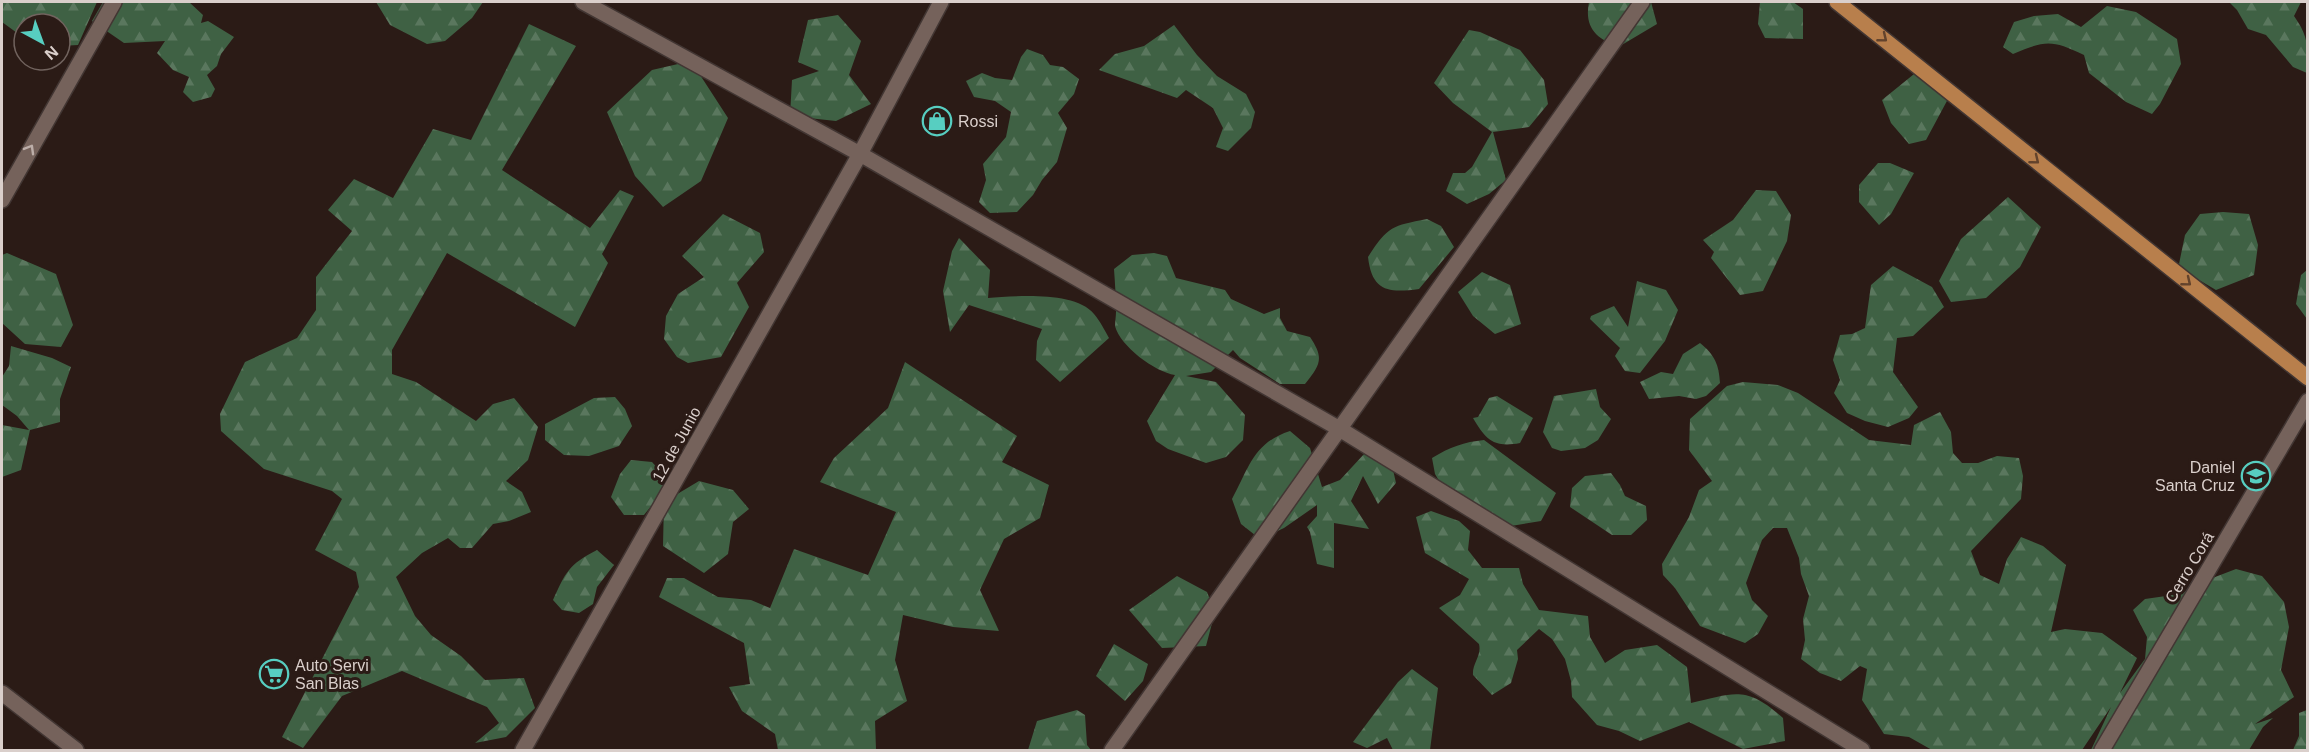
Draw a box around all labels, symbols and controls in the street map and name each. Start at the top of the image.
north arrow [12,12,72,72]
one-way arrow [1876,31,1887,42]
text: N [42,43,61,63]
shop icon: Rossi [921,105,953,137]
place label: Rossi [958,113,998,130]
one-way arrow [23,145,35,155]
one-way arrow [2028,152,2039,163]
one-way arrow [2181,274,2192,285]
street label: 12 de Junio [649,404,704,485]
place label: Daniel Santa Cruz [2155,459,2235,494]
school or university icon: Daniel Santa Cruz [2240,460,2272,492]
street label: Cerro Corá [2162,529,2217,606]
place label: Auto Servi San Blas [295,657,369,692]
supermarket icon: Auto Servi San Blas [258,658,290,690]

